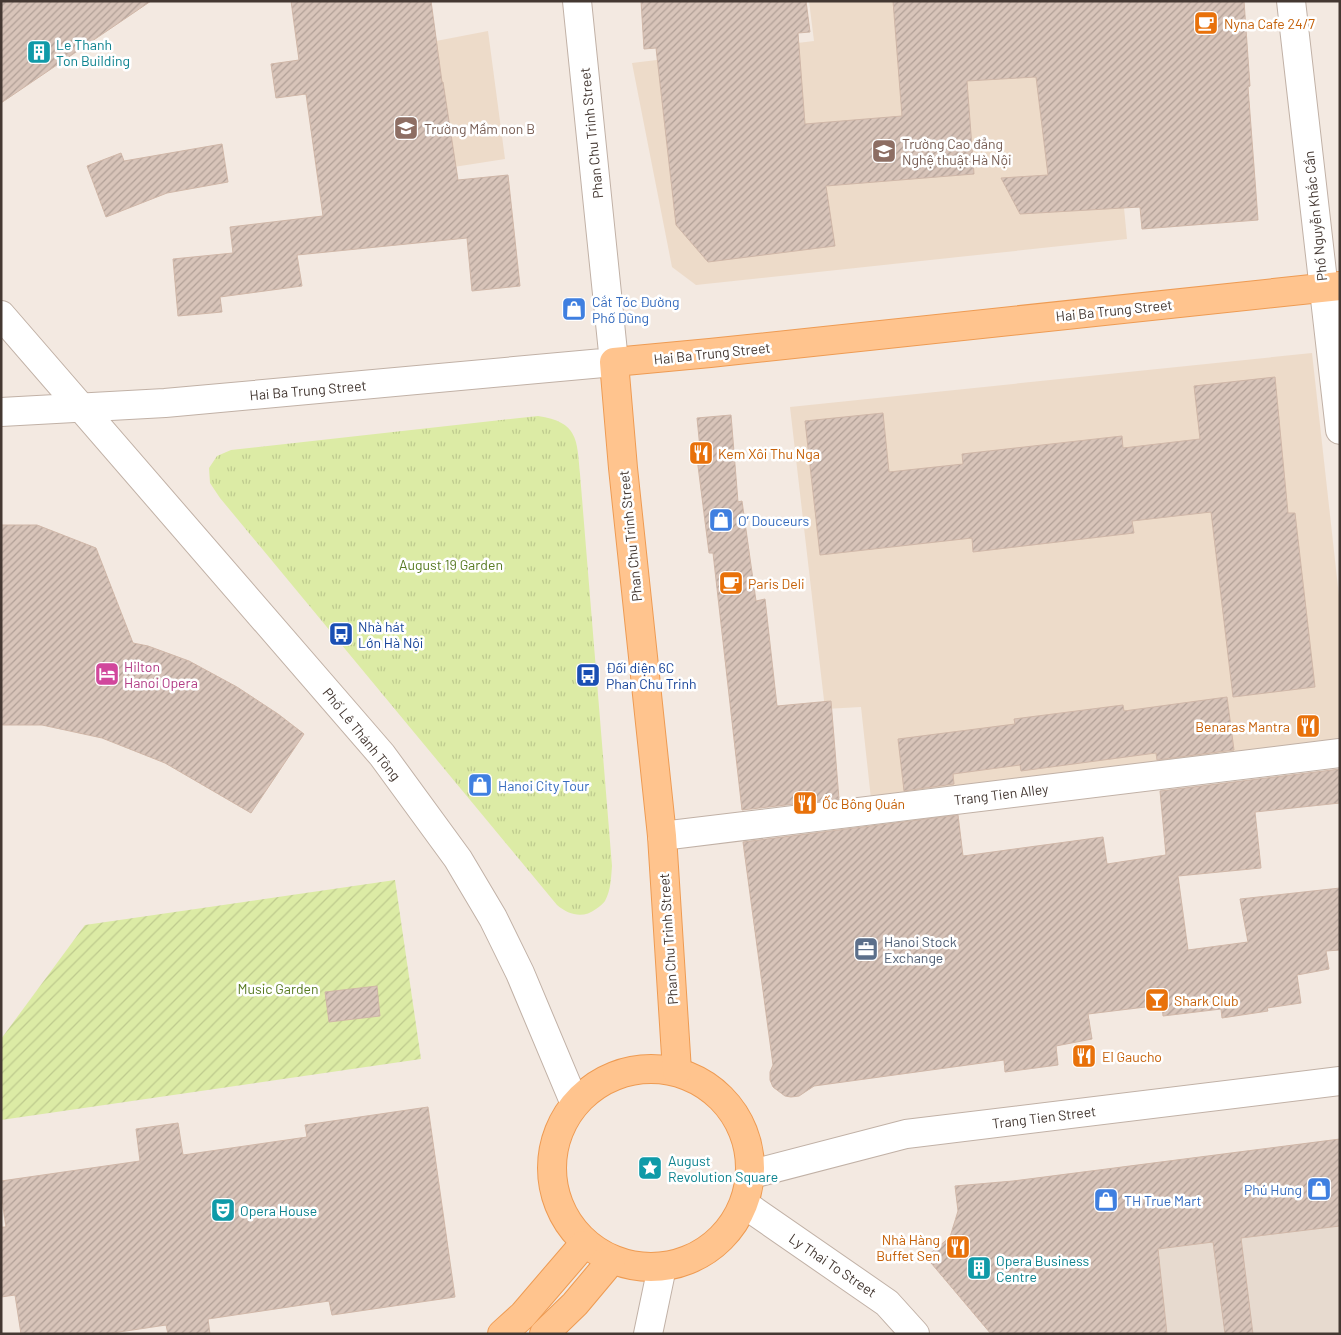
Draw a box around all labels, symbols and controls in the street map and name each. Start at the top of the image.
cafe icon: Nyna Cafe 24/7 [1193,10,1219,36]
place label: Nyna Cafe 24/7 [1224,15,1315,32]
place label: Le Thanh Ton Building [56,36,130,69]
building icon: Le Thanh Ton Building [26,39,52,65]
street label: Phan Chu Trinh Street [576,67,606,199]
school or university icon: Trường Mầm non B [393,115,419,141]
place label: Trường Mầm non B [424,120,535,137]
place label: Trường Cao đẳng Nghệ thuật Hà Nội [902,135,1011,168]
school or university icon: Trường Cao đẳng Nghệ thuật Hà Nội [871,138,897,164]
street label: Phố Nguyễn Khắc Cần [1300,150,1330,282]
place label: Cắt Tóc Đường Phố Dũng [592,293,679,326]
street label: Hai Ba Trung Street [1055,295,1173,325]
shop icon: Cắt Tóc Đường Phố Dũng [561,296,587,322]
street label: Hai Ba Trung Street [653,338,771,368]
street label: Hai Ba Trung Street [249,376,367,404]
restaurant icon: Kem Xôi Thu Nga [688,440,714,466]
place label: Kem Xôi Thu Nga [718,445,820,462]
street label: Phan Chu Trinh Street [615,470,645,602]
shop icon: O’ Douceurs [708,507,734,533]
place label: O’ Douceurs [738,512,810,529]
park label: August 19 Garden [399,556,503,573]
cafe icon: Paris Deli [718,570,744,596]
place label: Paris Deli [748,575,805,592]
place label: Nhà hát Lớn Hà Nội [358,618,423,651]
bus stop icon: Nhà hát Lớn Hà Nội [328,621,354,647]
place label: Hilton Hanoi Opera [124,658,198,691]
place label: Đối diện 6C Phan Chu Trinh [606,659,697,692]
hotel icon: Hilton Hanoi Opera [94,661,120,687]
bus stop icon: Đối diện 6C Phan Chu Trinh [575,662,601,688]
street label: Phố Lê Thánh Tông [319,684,405,784]
restaurant icon: Benaras Mantra [1295,713,1321,739]
place label: Benaras Mantra [1195,718,1290,735]
shop icon: Hanoi City Tour [467,772,493,798]
place label: Hanoi City Tour [498,777,589,794]
street label: Trang Tien Alley [953,780,1050,808]
restaurant icon: Ốc Bông Quán [792,790,818,816]
place label: Ốc Bông Quán [822,795,905,812]
street label: Phan Chu Trinh Street [655,873,681,1005]
place label: Hanoi Stock Exchange [884,933,957,966]
office icon: Hanoi Stock Exchange [853,936,879,962]
park label: Music Garden [237,980,319,997]
bar icon: Shark Club [1144,987,1170,1013]
place label: Shark Club [1174,992,1239,1009]
restaurant icon: El Gaucho [1071,1043,1097,1069]
place label: El Gaucho [1102,1048,1162,1065]
street label: Trang Tien Street [991,1102,1097,1132]
place label: August Revolution Square [668,1152,778,1185]
place icon: August Revolution Square [637,1155,663,1181]
shop icon: Phú Hưng [1306,1176,1332,1202]
place label: Phú Hưng [1244,1181,1302,1198]
shop icon: TH True Mart [1093,1187,1119,1213]
place label: TH True Mart [1124,1192,1202,1209]
theatre icon: Opera House [210,1197,236,1223]
place label: Opera House [240,1202,317,1219]
street label: Ly Thai To Street [786,1230,880,1300]
place label: Nhà Hàng Buffet Sen [876,1231,940,1264]
restaurant icon: Nhà Hàng Buffet Sen [945,1234,971,1260]
place label: Opera Business Centre [996,1252,1090,1285]
building icon: Opera Business Centre [966,1255,992,1281]

